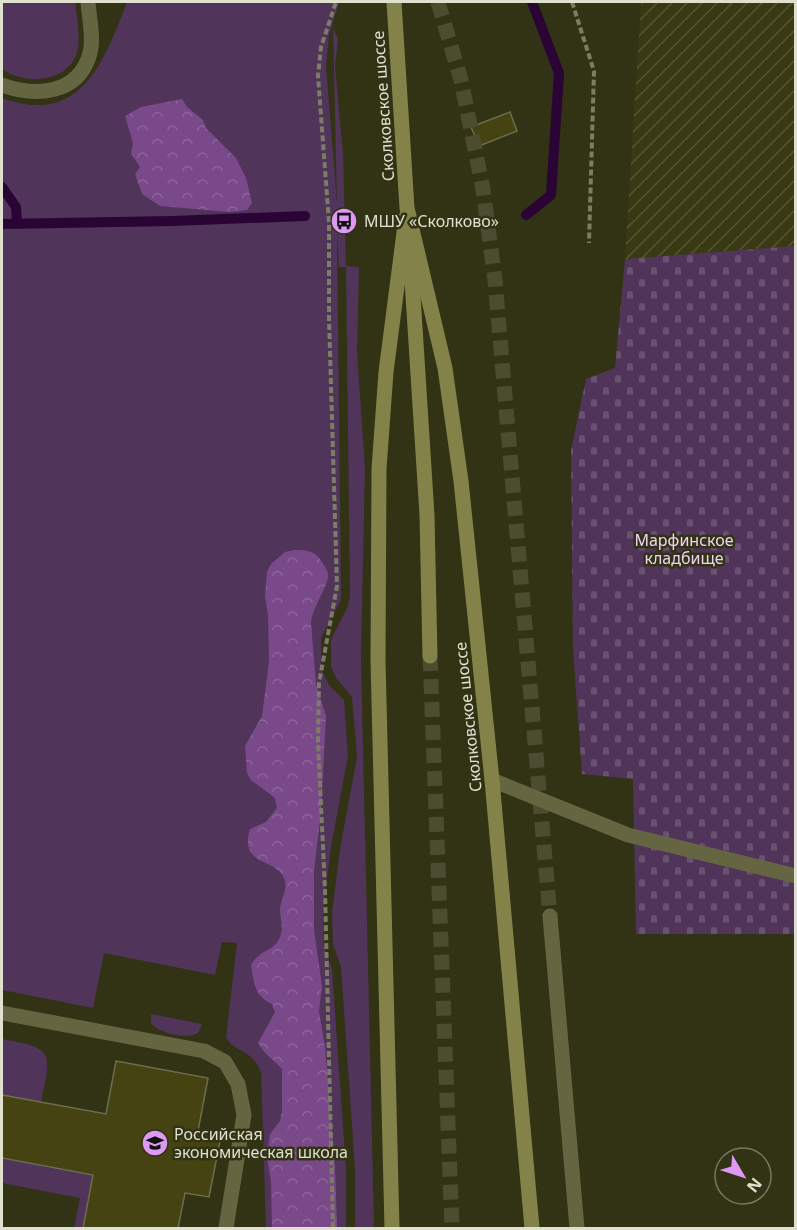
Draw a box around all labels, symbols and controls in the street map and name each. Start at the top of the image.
street label: Сколковское шоссе [367,30,399,182]
bus stop icon: МШУ «Сколково» [329,206,359,236]
place label: МШУ «Сколково» [364,210,499,232]
park label: Марфинское кладбище [634,529,734,569]
street label: Сколковское шоссе [449,641,487,793]
place label: Российская экономическая школа [174,1123,348,1163]
school or university icon: Российская экономическая школа [140,1128,170,1158]
north arrow [713,1146,773,1206]
text: N [742,1173,767,1197]

